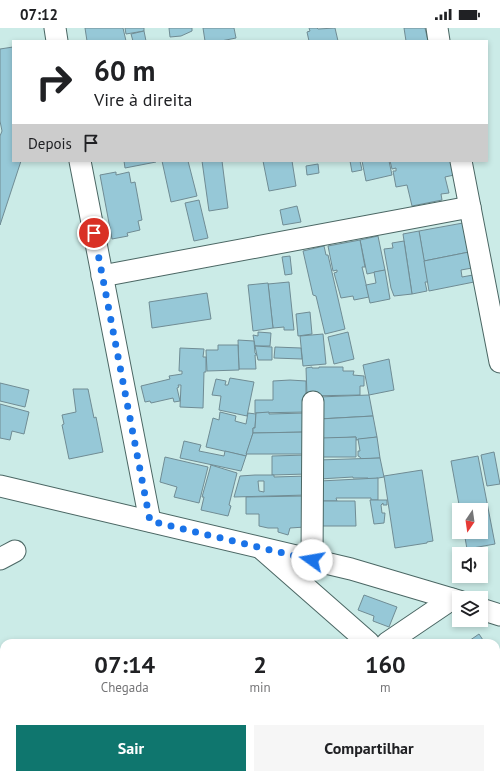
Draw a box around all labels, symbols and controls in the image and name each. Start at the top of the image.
text: 07:12 [20,5,58,24]
text: 60 m [94,52,155,89]
icon: right [28,56,80,108]
text: Vire à direita [94,88,192,111]
icon: arrive [80,132,102,154]
text: Depois [28,134,72,153]
pin [77,216,111,250]
icon: arrive [83,222,105,244]
north arrow [452,503,488,539]
map controls [452,503,488,627]
position arrow [291,539,333,581]
button: sound [452,547,488,583]
button: layers [452,591,488,627]
text: 07:14 [94,649,155,680]
text: 2 [253,649,267,680]
text: 160 [365,649,406,680]
text: Chegada [101,679,149,696]
text: min [249,679,271,696]
text: m [380,679,391,696]
button: Sair [16,725,246,771]
button: Compartilhar [254,725,484,771]

